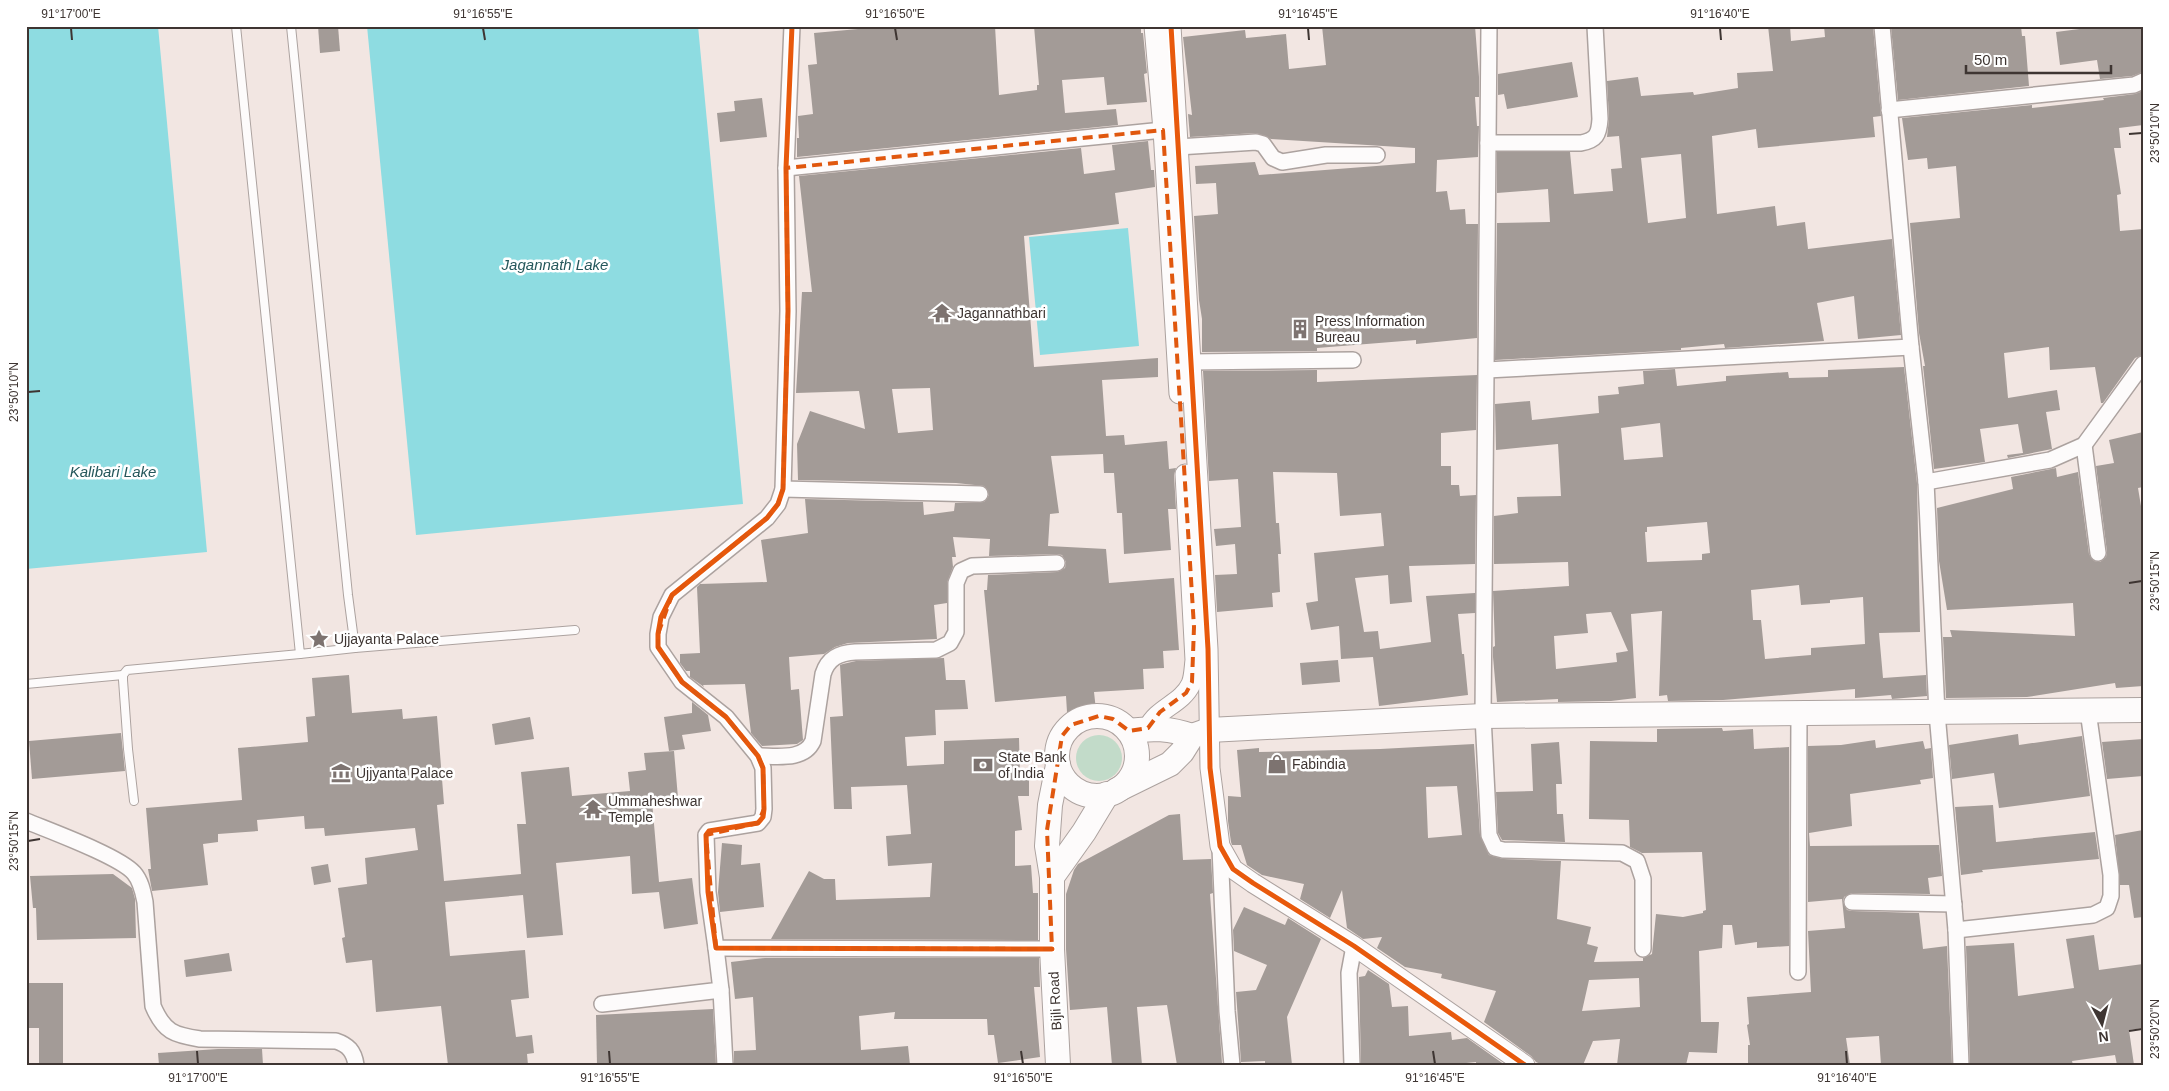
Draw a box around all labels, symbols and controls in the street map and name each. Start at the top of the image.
text: 91°17'00"E [41,7,101,21]
text: 91°16'55"E [453,7,513,21]
text: 91°16'50"E [865,7,925,21]
text: 91°16'45"E [1278,7,1338,21]
text: 91°16'40"E [1690,7,1750,21]
scale bar [1966,42,2112,74]
text: 50 m [1974,51,2007,68]
text: 23°50'10"N [2148,103,2162,163]
water label: Jagannath Lake [501,256,608,273]
temple icon: Jagannathbari [931,302,953,324]
place label: Jagannathbari [957,305,1046,321]
place label: Press Information Bureau [1315,313,1425,345]
building icon: Press Information Bureau [1289,318,1311,340]
text: 23°50'10"N [7,362,21,422]
water label: Kalibari Lake [70,463,156,480]
text: 23°50'15"N [2148,551,2162,611]
place icon: Ujjayanta Palace [308,628,330,650]
place label: Ujjayanta Palace [334,631,439,647]
place label: State Bank of India [998,749,1067,781]
shop icon: Fabindia [1266,753,1288,775]
bank icon: State Bank of India [972,754,994,776]
place label: Fabindia [1292,756,1346,772]
museum icon: Ujjyanta Palace [330,762,352,784]
place label: Ujjyanta Palace [356,765,453,781]
place label: Ummaheshwar Temple [608,793,702,825]
temple icon: Ummaheshwar Temple [582,798,604,820]
text: 23°50'15"N [7,811,21,871]
street label: Bijli Road [1045,971,1065,1031]
north arrow [2076,998,2126,1048]
text: 23°50'20"N [2148,999,2162,1059]
text: N [2098,1028,2110,1045]
text: 91°17'00"E [168,1071,228,1085]
text: 91°16'55"E [580,1071,640,1085]
text: 91°16'50"E [993,1071,1053,1085]
text: 91°16'45"E [1405,1071,1465,1085]
text: 91°16'40"E [1817,1071,1877,1085]

